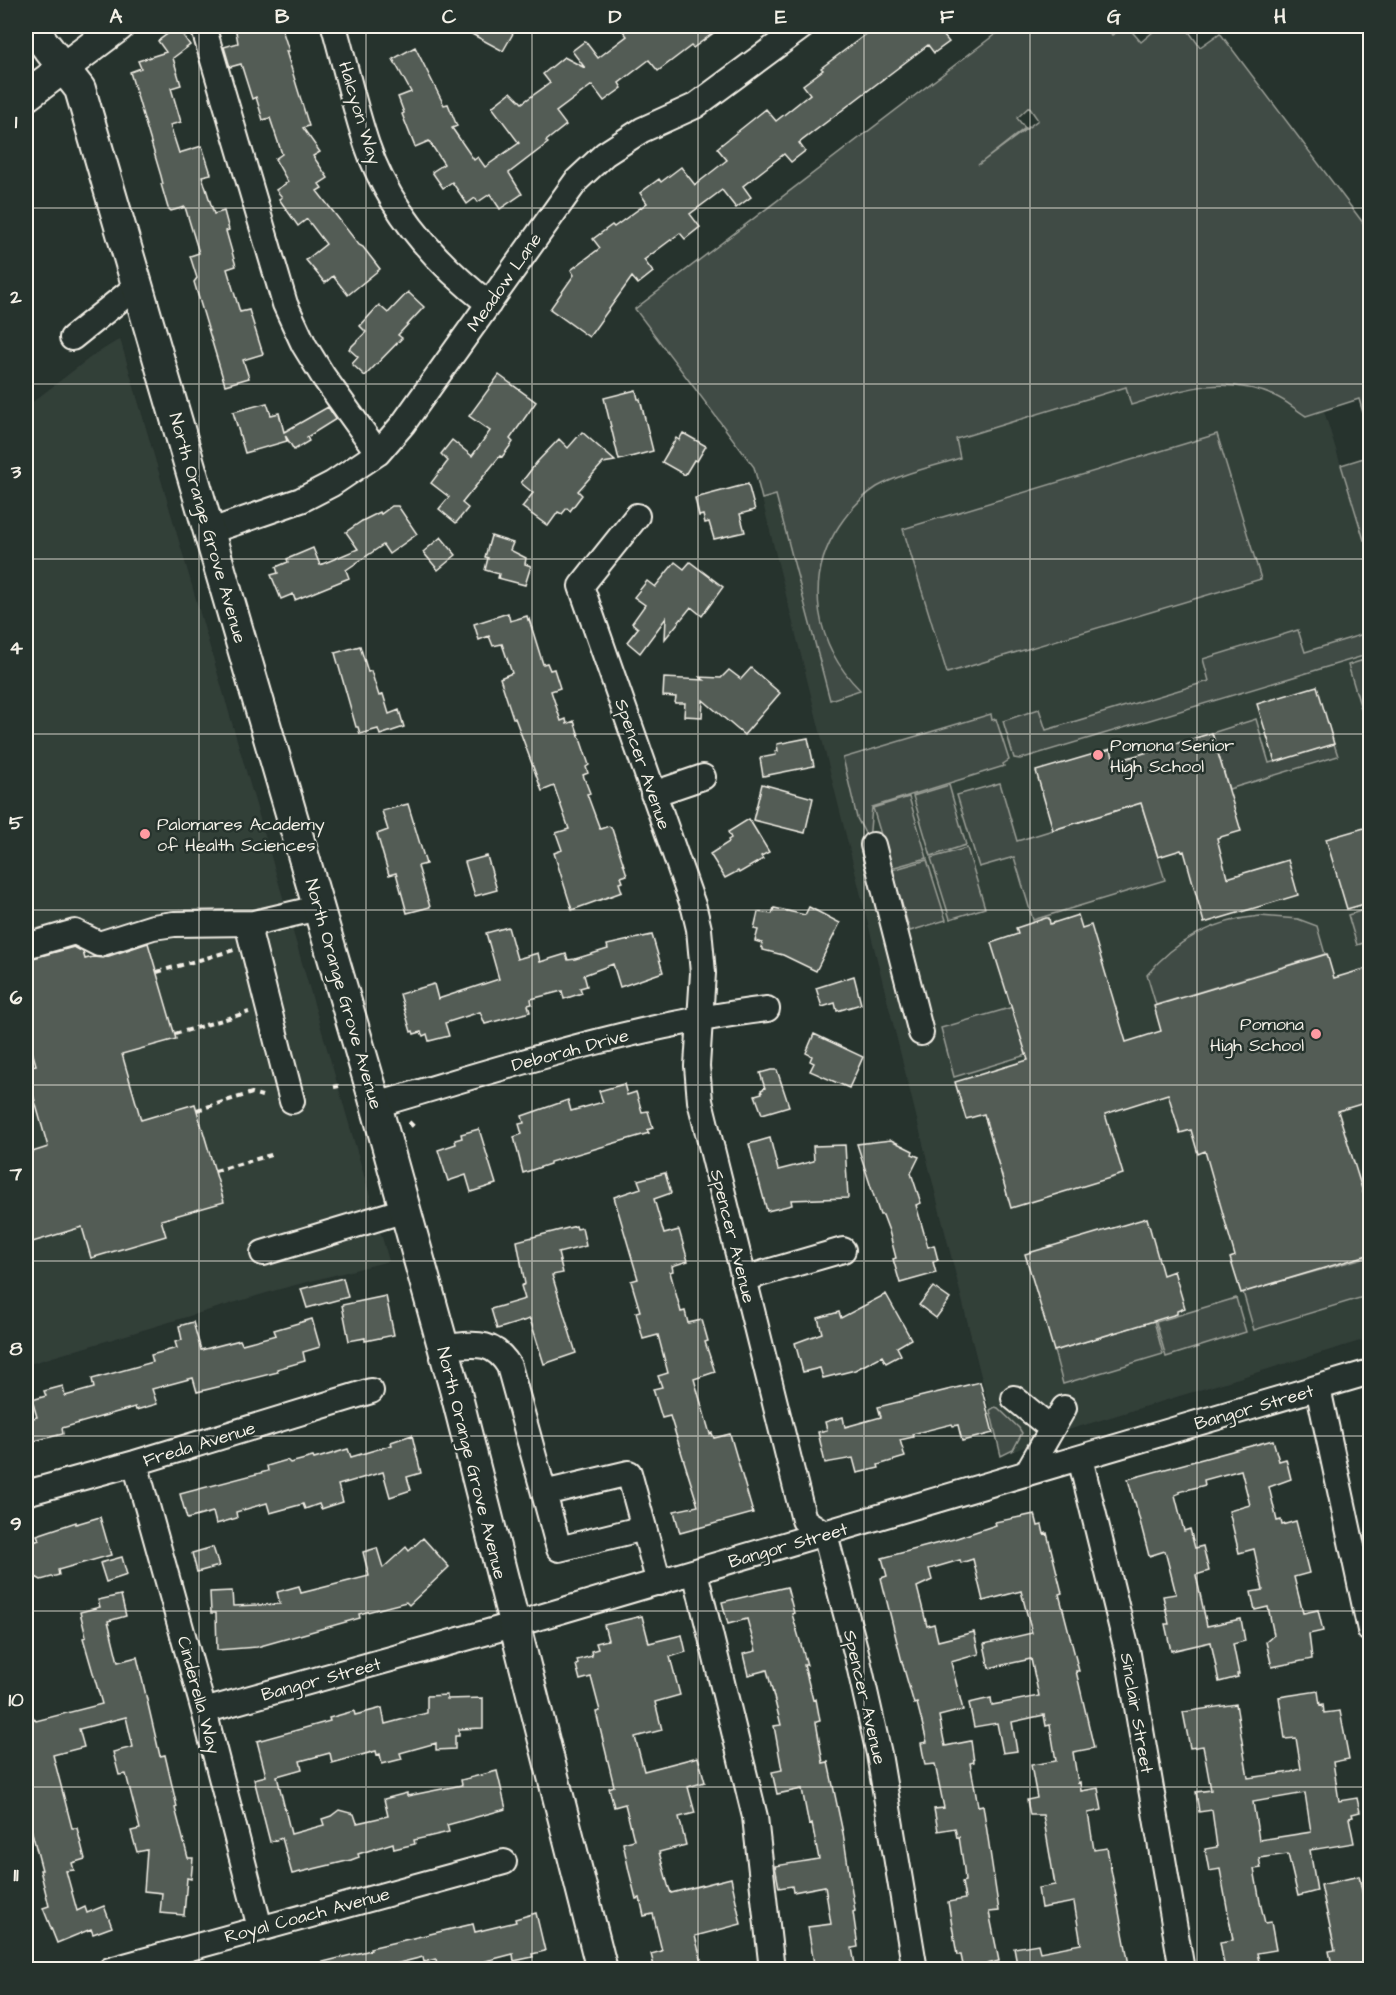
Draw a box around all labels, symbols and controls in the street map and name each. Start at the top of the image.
text: A [110,3,123,31]
text: B [275,3,290,31]
text: C [442,3,457,31]
text: D [609,3,622,31]
text: E [775,3,787,31]
text: F [940,3,955,31]
text: G [1107,3,1121,31]
text: H [1274,3,1286,31]
street label: Halcyon Way [331,59,387,168]
text: 1 [15,108,18,136]
street label: Meadow Lane [461,228,548,337]
text: 2 [9,283,22,311]
street label: North Orange Grove Avenue [162,410,252,647]
text: 3 [10,458,22,486]
text: 4 [9,634,23,662]
street label: Spencer Avenue [608,695,677,833]
place label: Pomona Senior High School [1110,733,1234,780]
marker: Pomona Senior High School [1091,748,1105,762]
text: 5 [9,809,24,837]
place label: Palomares Academy of Health Sciences [157,812,325,858]
marker: Palomares Academy of Health Sciences [138,827,152,841]
street label: North Orange Grove Avenue [298,876,388,1113]
text: 6 [10,984,23,1012]
place label: Pomona High School [1210,1012,1304,1059]
street label: Deborah Drive [509,1023,632,1078]
marker: Pomona High School [1309,1027,1323,1041]
text: 7 [9,1160,23,1188]
street label: Spencer Avenue [704,1167,761,1306]
text: 8 [10,1335,23,1363]
street label: North Orange Grove Avenue [430,1344,513,1582]
street label: Bangor Street [1192,1378,1318,1437]
street label: Freda Avenue [140,1415,259,1473]
text: 9 [10,1510,22,1538]
street label: Bangor Street [726,1516,852,1575]
street label: Spencer Avenue [837,1628,892,1767]
street label: Cinderella Way [170,1633,226,1757]
street label: Bangor Street [258,1651,385,1708]
street label: Sinclair Street [1114,1651,1160,1776]
text: 10 [8,1686,24,1714]
text: 11 [13,1861,19,1889]
street label: Royal Coach Avenue [222,1881,393,1951]

